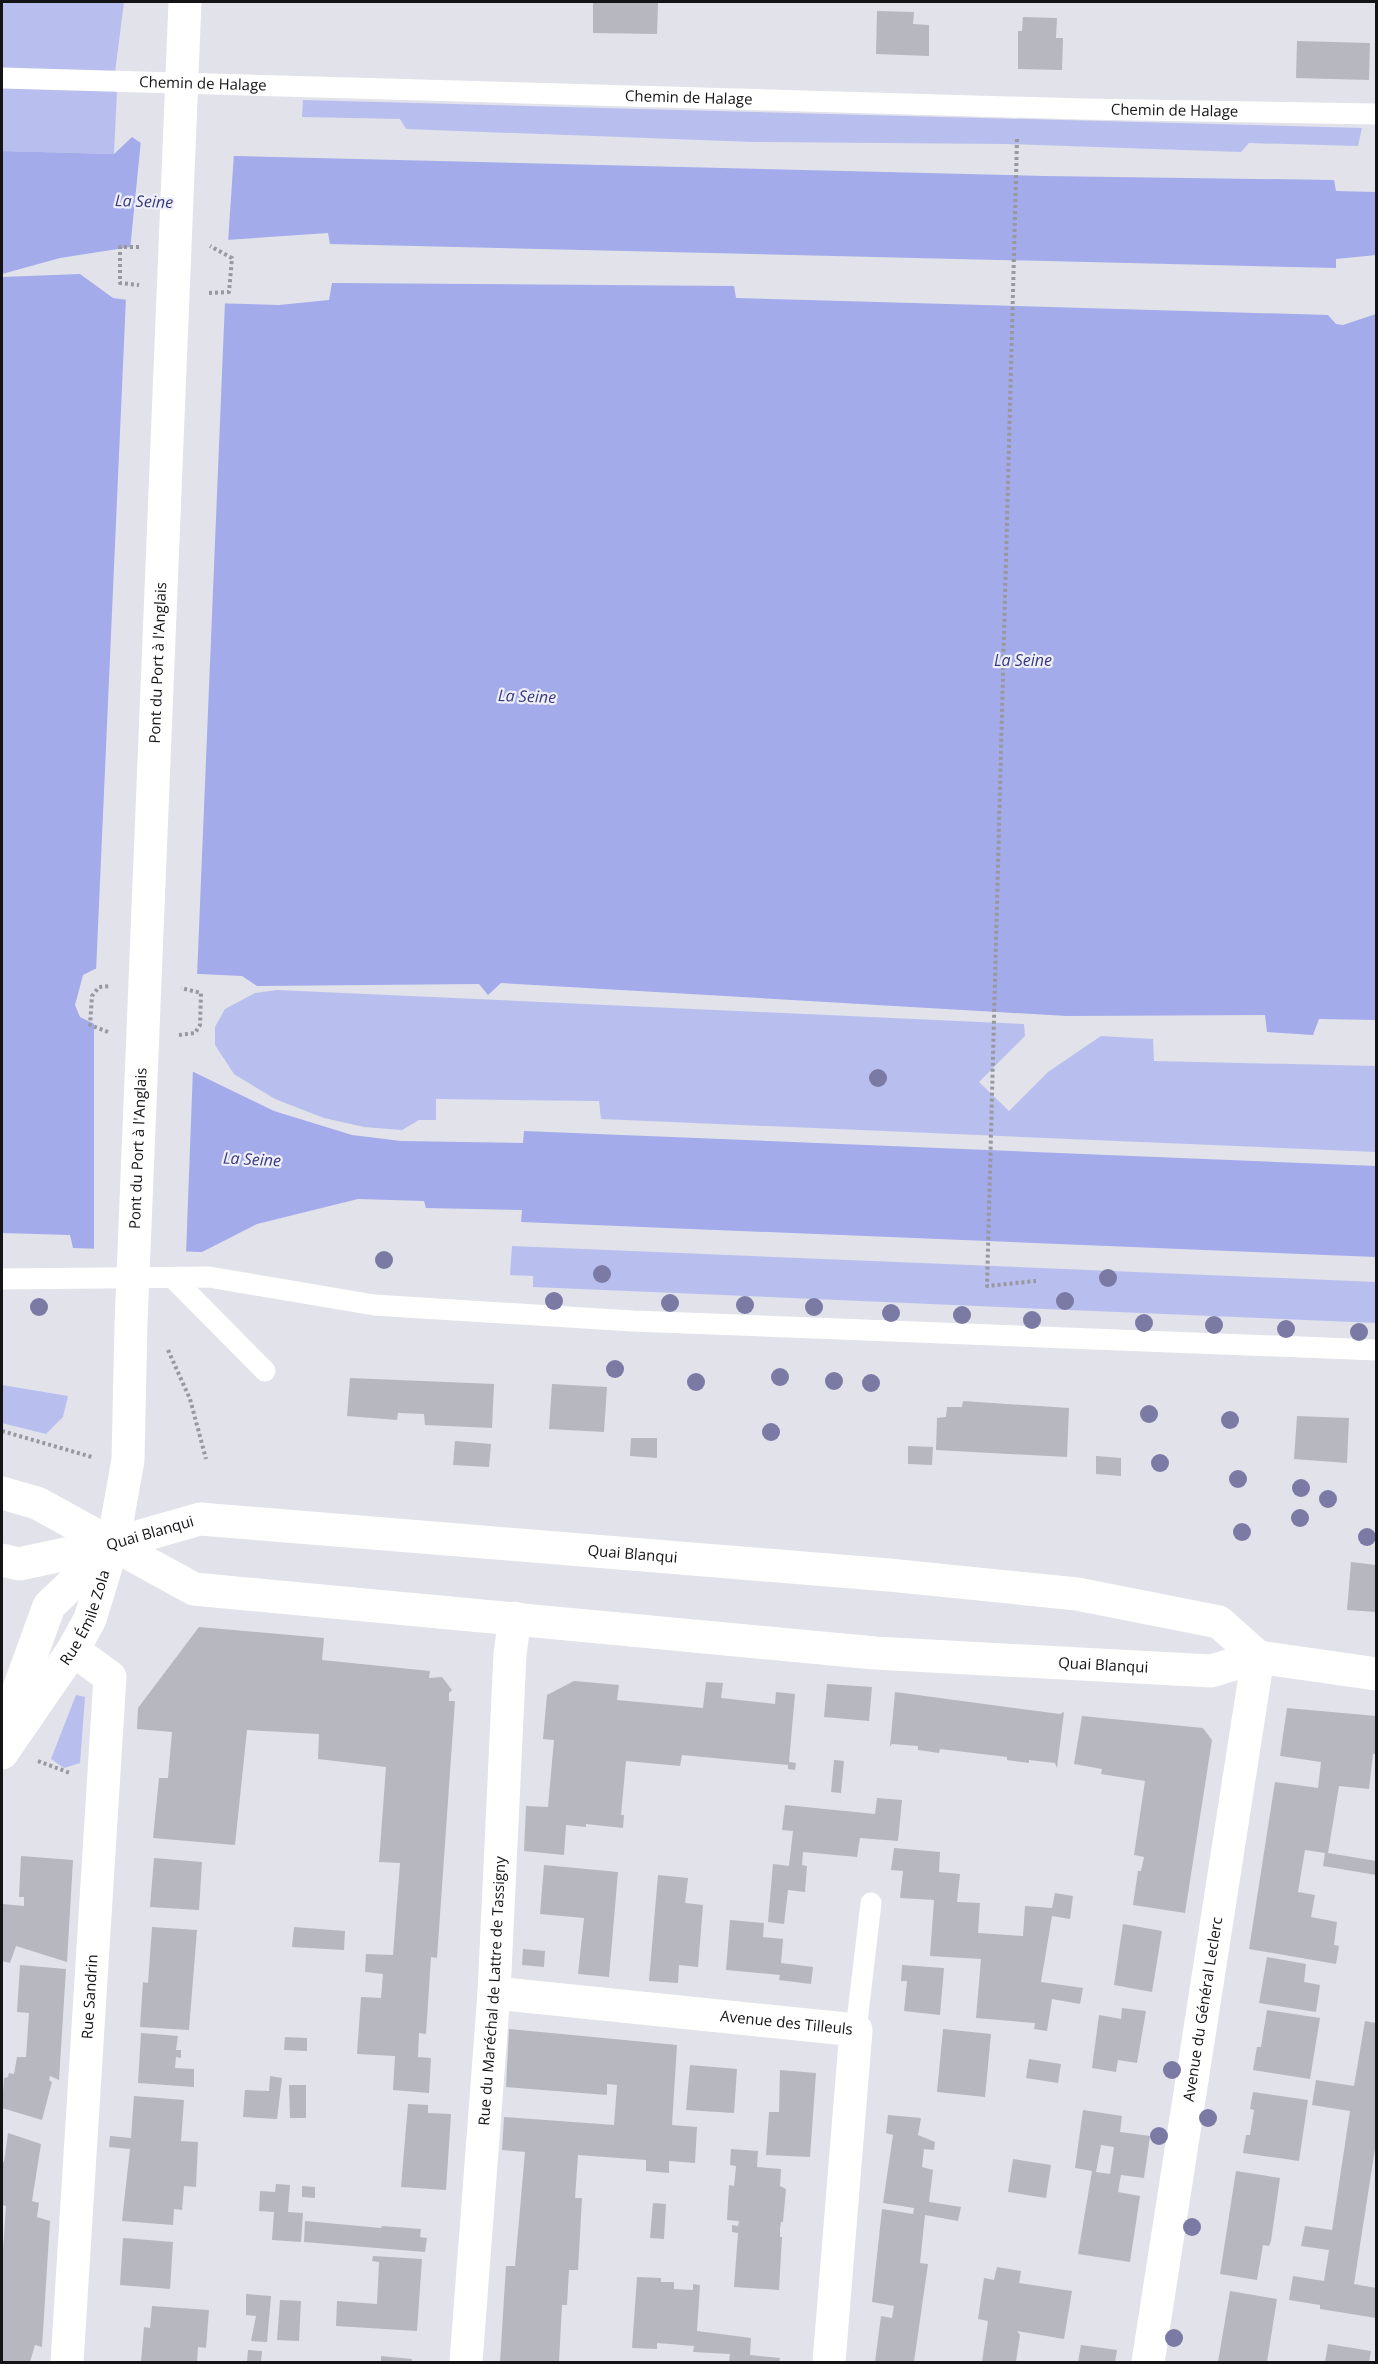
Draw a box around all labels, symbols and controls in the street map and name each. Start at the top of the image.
street label: Chemin de Halage [139,71,267,95]
street label: Chemin de Halage [625,85,753,109]
street label: Chemin de Halage [1111,98,1239,121]
water label: La Seine [115,189,173,213]
street label: Pont du Port à l'Anglais [144,582,170,744]
water label: La Seine [994,649,1052,671]
water label: La Seine [498,684,556,708]
street label: Pont du Port à l'Anglais [124,1067,150,1230]
water label: La Seine [222,1146,282,1172]
street label: Quai Blanqui [104,1510,196,1554]
street label: Quai Blanqui [587,1540,678,1567]
street label: Rue Émile Zola [55,1567,114,1669]
street label: Quai Blanqui [1058,1652,1149,1677]
street label: Rue du Maréchal de Lattre de Tassigny [473,1855,509,2126]
street label: Avenue du Général Leclerc [1178,1915,1226,2103]
street label: Rue Sandrin [76,1954,102,2040]
street label: Avenue des Tilleuls [719,2005,854,2039]

